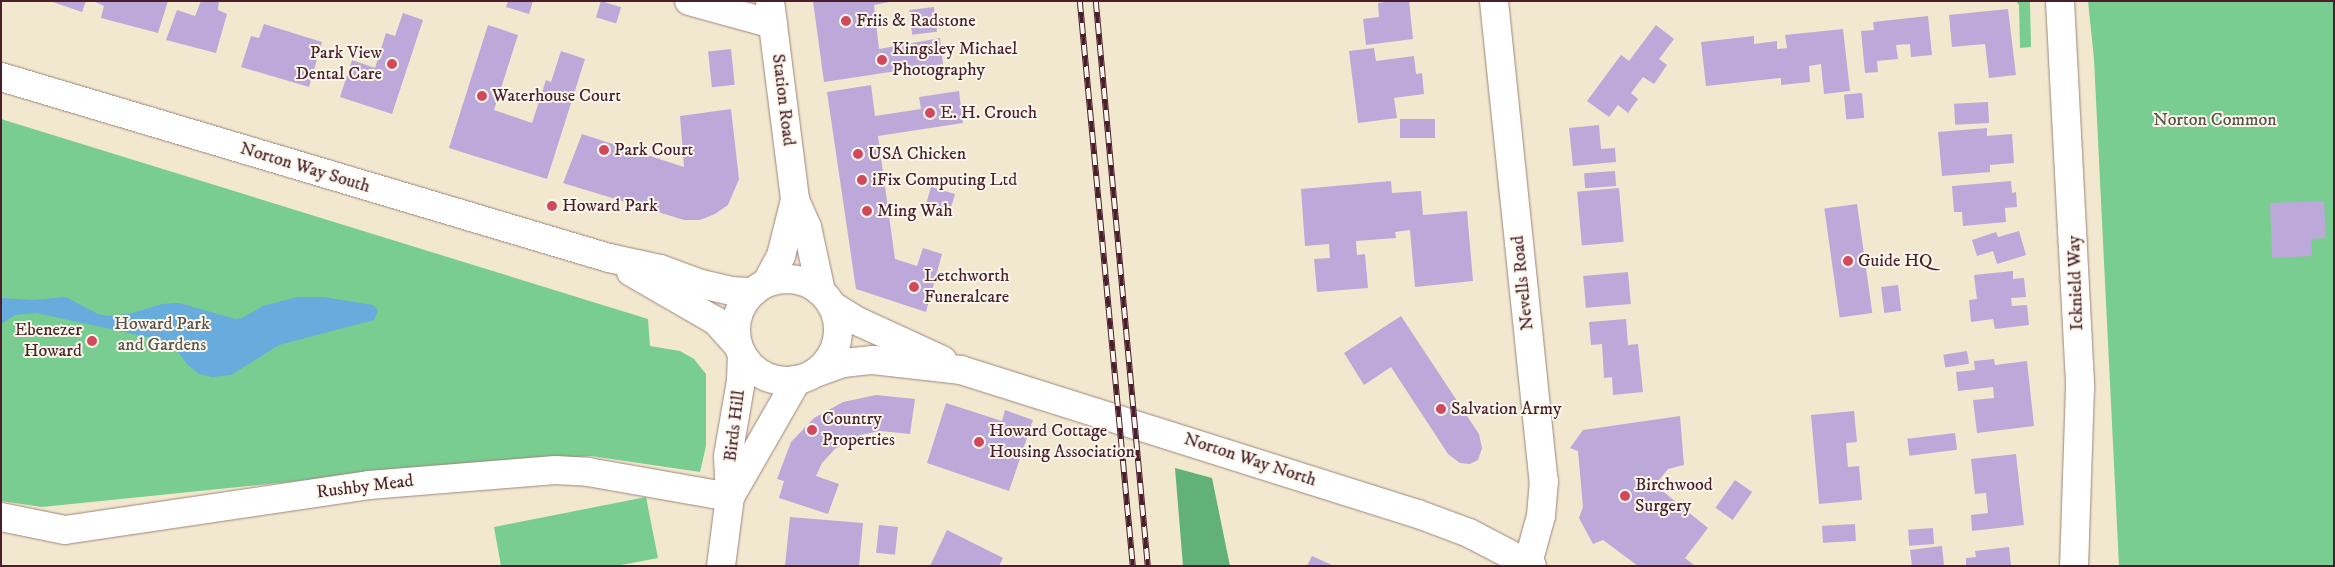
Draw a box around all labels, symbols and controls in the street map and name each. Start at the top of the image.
place label: Friis & Radstone [856,10,976,32]
marker: Friis & Radstone [840,15,852,27]
place label: Kingsley Michael Photography [892,39,1017,82]
place label: Park View Dental Care [295,43,382,86]
street label: Station Road [767,53,799,147]
marker: Kingsley Michael Photography [876,54,888,66]
marker: Park View Dental Care [386,58,398,70]
place label: Waterhouse Court [492,85,621,107]
marker: Waterhouse Court [476,90,488,102]
place label: E. H. Crouch [940,102,1037,124]
marker: E. H. Crouch [924,107,936,119]
park label: Norton Common [2153,109,2277,131]
street label: Norton Way South [237,138,373,198]
place label: Park Court [614,139,693,161]
place label: USA Chicken [868,143,966,165]
marker: Park Court [598,144,610,156]
marker: USA Chicken [852,148,864,160]
place label: iFix Computing Ltd [872,169,1017,191]
marker: iFix Computing Ltd [856,174,868,186]
place label: Howard Park [562,195,658,217]
marker: Howard Park [546,200,558,212]
place label: Ming Wah [877,200,953,222]
marker: Ming Wah [861,205,873,217]
street label: Nevells Road [1507,235,1539,331]
street label: Icknield Way [2064,235,2088,331]
place label: Guide HQ [1858,250,1932,272]
marker: Guide HQ [1842,255,1854,267]
place label: Letchworth Funeralcare [924,266,1009,308]
marker: Letchworth Funeralcare [908,281,920,293]
park label: Howard Park and Gardens [114,314,210,356]
place label: Ebenezer Howard [15,320,82,362]
marker: Ebenezer Howard [86,335,98,347]
street label: Birds Hill [720,389,750,463]
place label: Salvation Army [1451,398,1561,420]
marker: Salvation Army [1435,403,1447,415]
place label: Country Properties [822,409,895,452]
place label: Howard Cottage Housing Association [989,421,1135,464]
marker: Country Properties [806,424,818,436]
street label: Norton Way North [1181,428,1319,492]
marker: Howard Cottage Housing Association [973,436,985,448]
street label: Rushby Mead [315,470,415,504]
place label: Birchwood Surgery [1635,475,1713,518]
marker: Birchwood Surgery [1619,490,1631,502]

